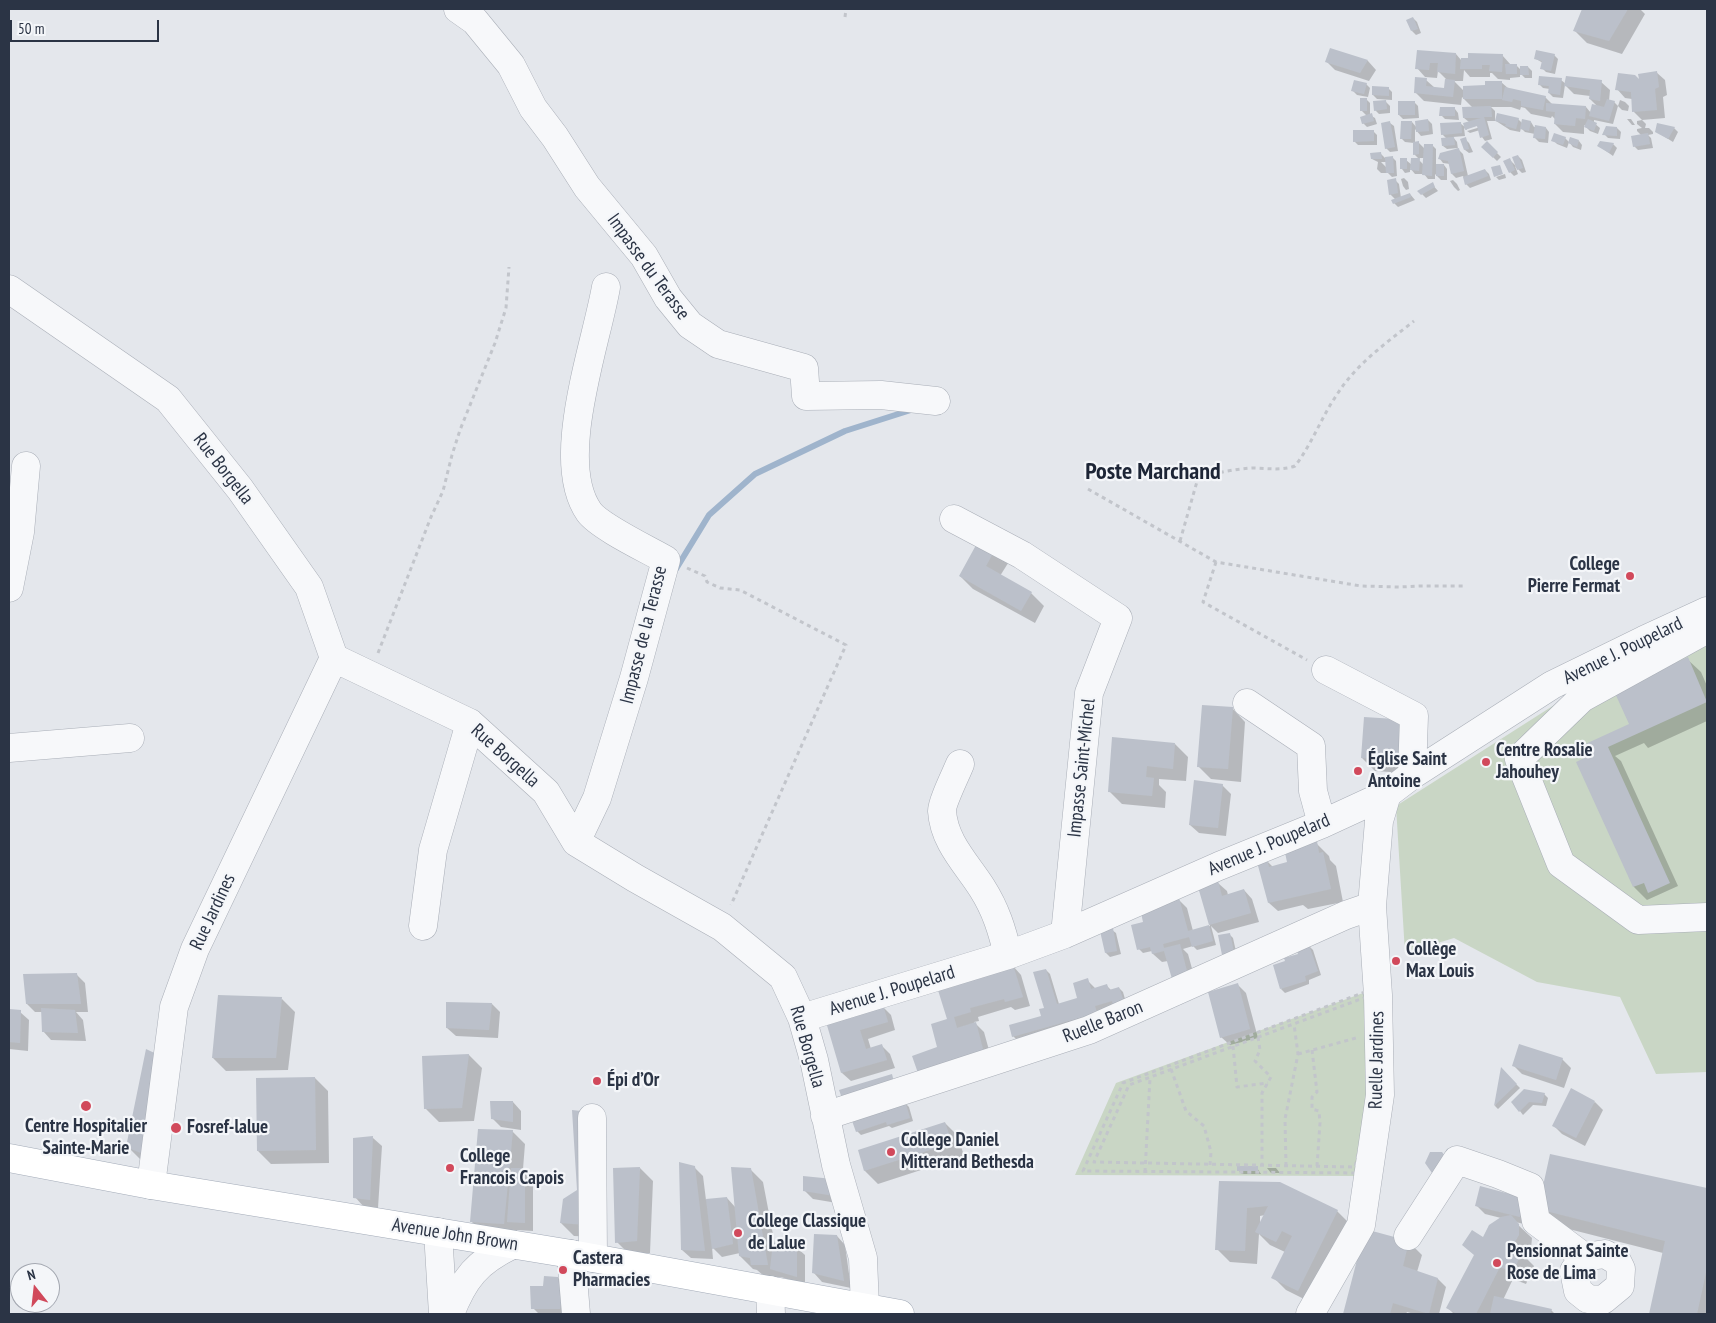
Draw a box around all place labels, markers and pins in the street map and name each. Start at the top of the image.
place label: College Pierre Fermat [1528,554,1620,598]
marker: College Pierre Fermat [1624,570,1636,582]
place label: Centre Rosalie Jahouhey [1496,740,1593,784]
place label: Église Saint Antoine [1368,749,1447,793]
marker: Centre Rosalie Jahouhey [1480,756,1492,768]
marker: Église Saint Antoine [1352,765,1364,777]
place label: Collège Max Louis [1406,939,1474,983]
marker: Collège Max Louis [1390,955,1402,967]
place label: Épi d’Or [607,1070,659,1092]
marker: Épi d’Or [591,1075,603,1087]
marker: Centre Hospitalier Sainte-Marie [79,1099,93,1113]
place label: Centre Hospitalier Sainte-Marie [25,1116,147,1160]
place label: Fosref-lalue [187,1117,268,1139]
marker: Fosref-lalue [169,1121,183,1135]
place label: College Daniel Mitterand Bethesda [901,1130,1034,1174]
place label: College Francois Capois [460,1146,564,1190]
marker: College Daniel Mitterand Bethesda [885,1146,897,1158]
marker: College Francois Capois [444,1162,456,1174]
place label: College Classique de Lalue [748,1211,866,1255]
marker: College Classique de Lalue [732,1227,744,1239]
place label: Pensionnat Sainte Rose de Lima [1507,1241,1629,1285]
place label: Castera Pharmacies [573,1248,650,1292]
marker: Pensionnat Sainte Rose de Lima [1491,1257,1503,1269]
marker: Castera Pharmacies [557,1264,569,1276]

